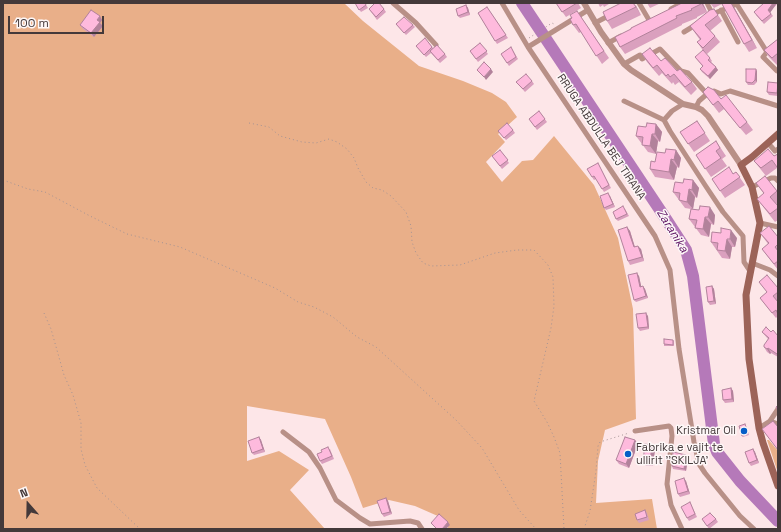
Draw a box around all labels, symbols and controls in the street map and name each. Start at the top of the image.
scale bar [10,8,106,34]
text: 100 m [15,15,49,31]
street label: RRUGA ABDULLA BEJ TIRANA [554,72,648,202]
water label: Zaranika [653,207,691,255]
place label: Kristmar Oil [676,424,736,438]
marker: Kristmar Oil [739,426,749,436]
place label: Fabrika e vajit te ullirit ''SKILJA' [636,441,723,467]
marker: Fabrika e vajit te ullirit ''SKILJA' [623,449,633,459]
north arrow [8,484,48,524]
text: N [18,485,30,501]

